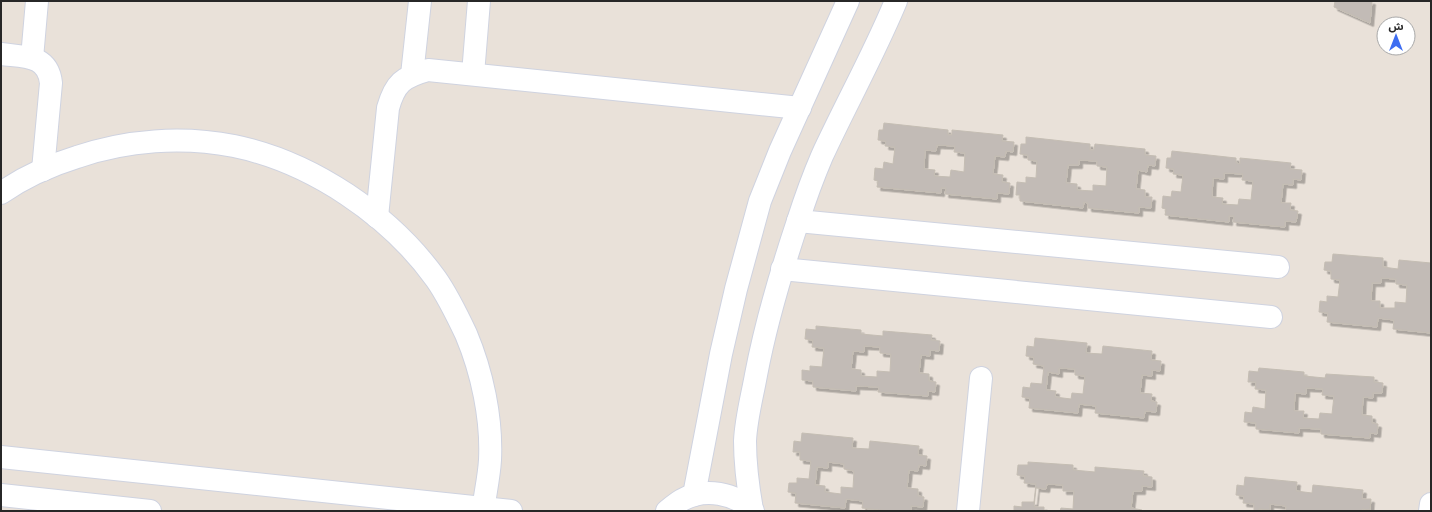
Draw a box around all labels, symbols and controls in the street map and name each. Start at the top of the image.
north arrow [1376,16,1416,56]
text: ش [1388,19,1404,33]

